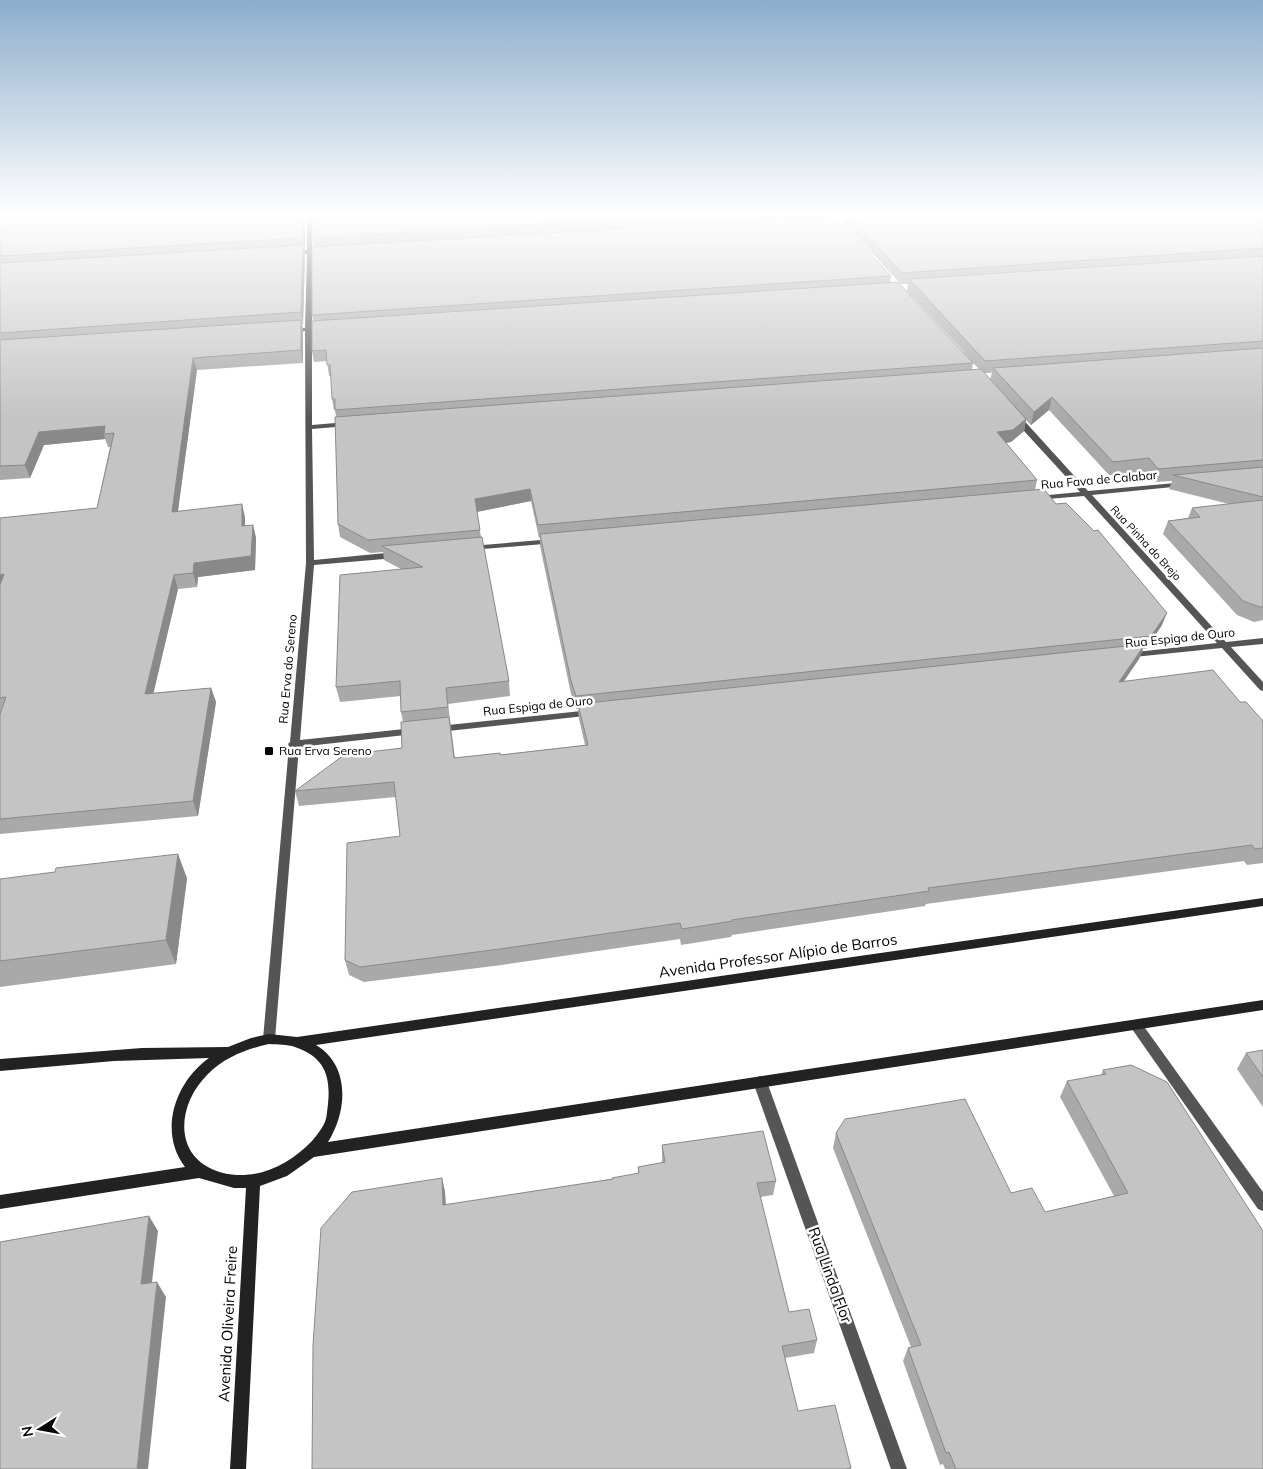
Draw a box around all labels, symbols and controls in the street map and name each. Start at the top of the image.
street label: Rua Fava de Calabar [1040,467,1158,492]
street label: Rua Pinha do Brejo [1108,503,1184,583]
street label: Rua Erva do Sereno [275,613,300,724]
street label: Rua Espiga de Ouro [1124,624,1236,651]
street label: Rua Espiga de Ouro [482,692,594,719]
place label: Rua Erva Sereno [279,743,372,758]
marker: Rua Erva Sereno [263,745,275,757]
street label: Avenida Professor Alípio de Barros [658,929,898,982]
street label: Rua Linda Flor [804,1224,857,1326]
street label: Avenida Oliveira Freire [214,1245,241,1403]
north arrow [15,1404,65,1454]
text: N [17,1425,37,1438]

